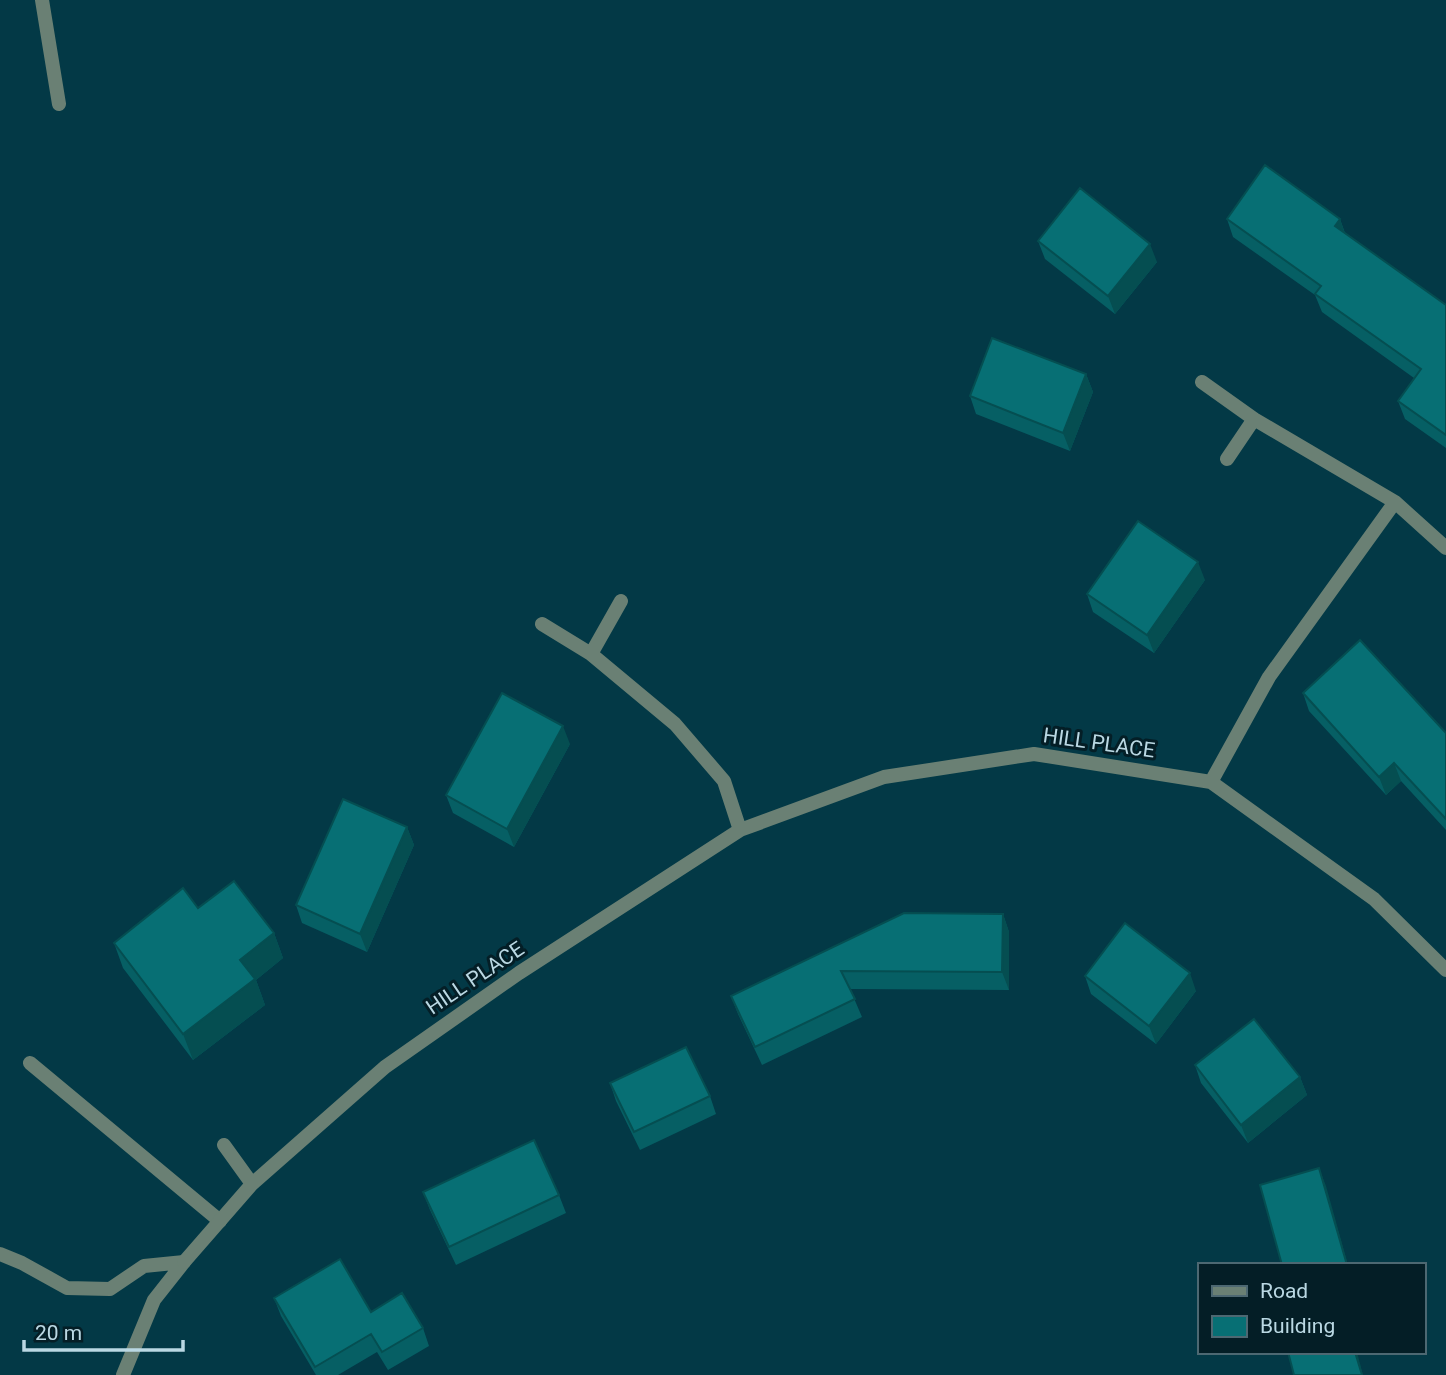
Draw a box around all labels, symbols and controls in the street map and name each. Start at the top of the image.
street label: HILL PLACE [1042,723,1156,763]
street label: HILL PLACE [422,937,528,1019]
legend [1198,1263,1425,1354]
text: Road [1260,1279,1308,1303]
scale bar [24,1308,184,1352]
text: Building [1260,1314,1335,1338]
text: 20 m [35,1321,82,1345]

